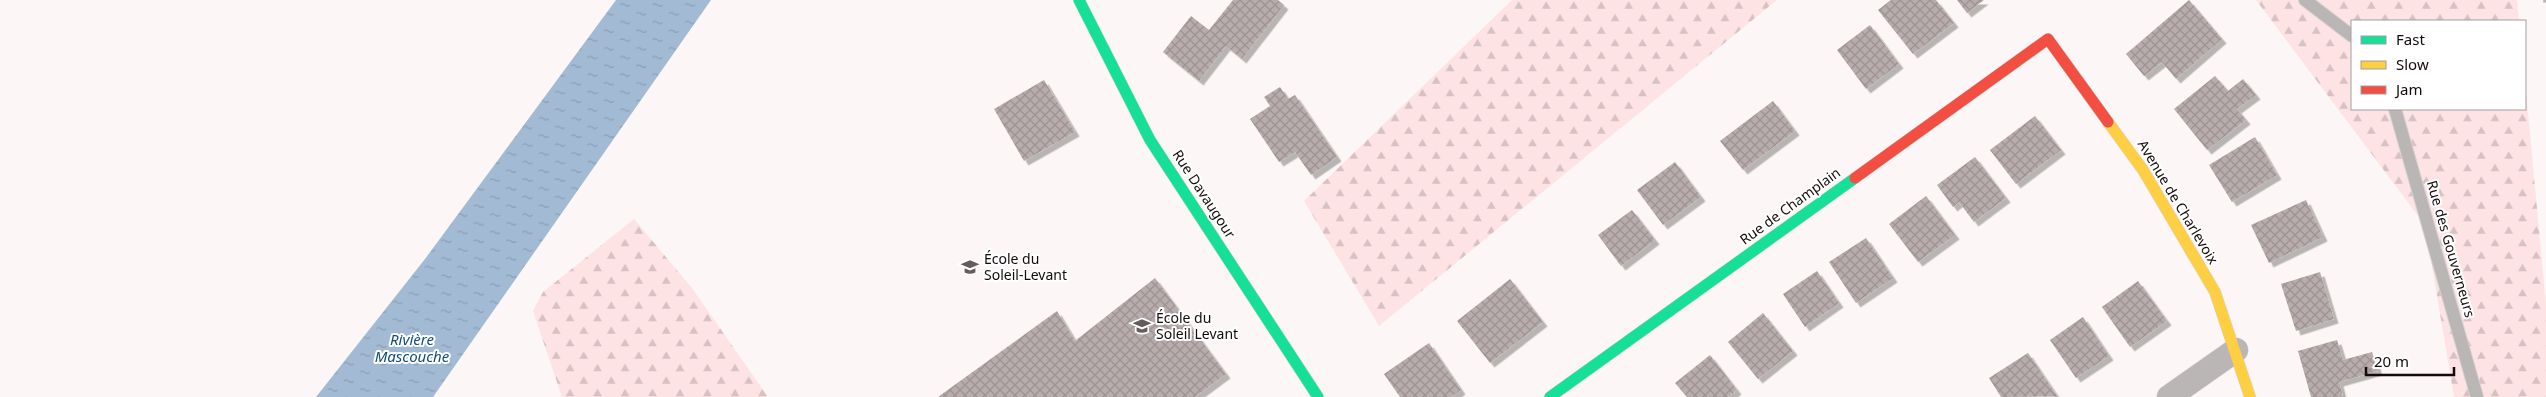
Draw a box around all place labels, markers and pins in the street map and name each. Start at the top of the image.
place label: École du Soleil-Levant [984,249,1067,284]
school or university icon: École du Soleil-Levant [960,257,980,277]
place label: École du Soleil Levant [1156,308,1238,343]
school or university icon: École du Soleil Levant [1132,316,1152,336]

